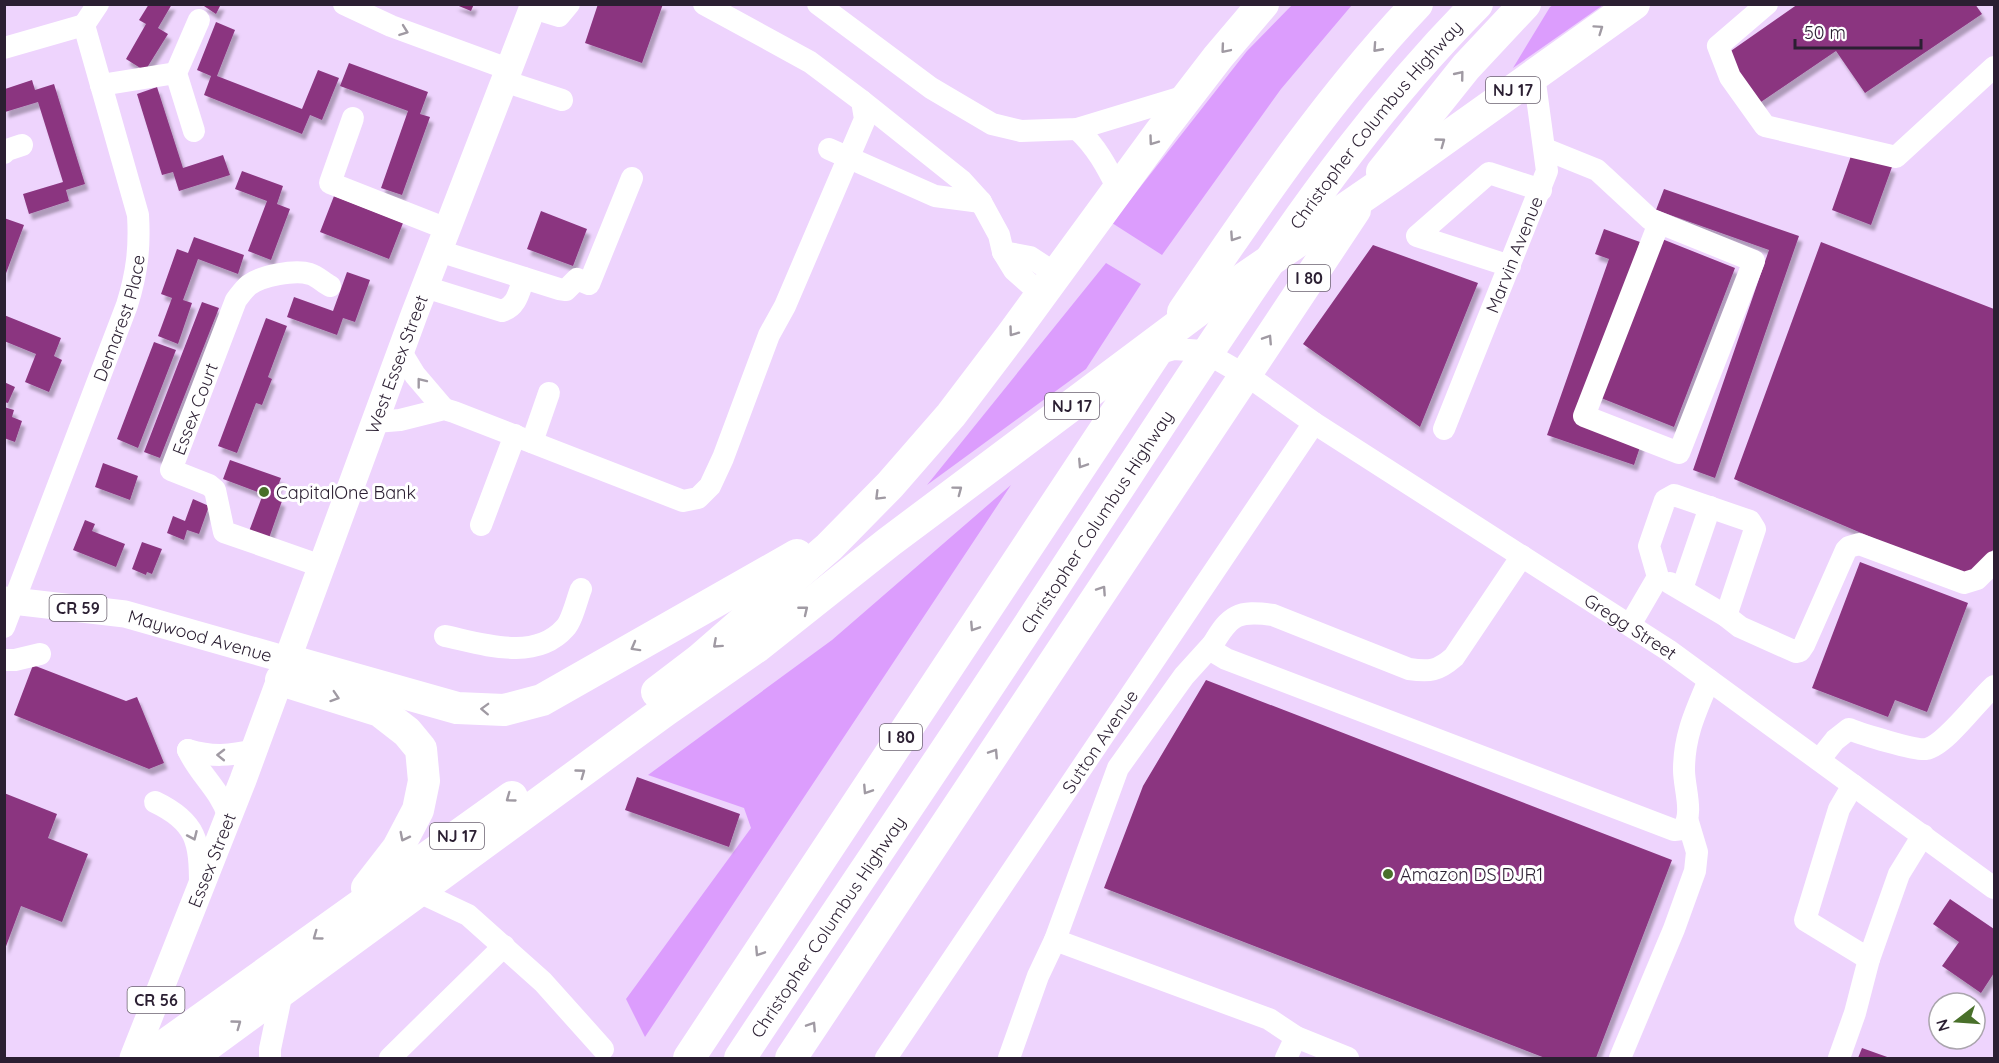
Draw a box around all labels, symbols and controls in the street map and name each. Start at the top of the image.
scale bar [1795,12,1921,50]
street label: Christopher Columbus Highway [1284,15,1467,233]
text: 50 m [1804,21,1846,44]
one-way arrow [398,23,409,36]
one-way arrow [1593,25,1604,36]
one-way arrow [1373,41,1384,52]
one-way arrow [1222,42,1233,53]
one-way arrow [1452,71,1463,82]
road number: NJ 17 [1486,77,1540,103]
one-way arrow [1149,134,1160,145]
one-way arrow [1434,138,1445,149]
street label: Marvin Avenue [1480,193,1547,316]
one-way arrow [1231,230,1242,241]
street label: Demarest Place [87,253,149,385]
road number: I 80 [1288,265,1330,291]
street label: West Essex Street [360,291,432,437]
one-way arrow [1010,326,1021,337]
one-way arrow [1261,335,1272,346]
street label: Essex Court [166,359,222,458]
one-way arrow [417,377,428,388]
road number: NJ 17 [1045,393,1099,419]
street label: Christopher Columbus Highway [1015,406,1178,638]
one-way arrow [1078,458,1089,469]
place label: CapitalOne Bank [276,481,416,504]
marker: CapitalOne Bank [257,485,271,499]
one-way arrow [951,486,962,497]
one-way arrow [876,488,887,499]
one-way arrow [1095,586,1106,597]
street label: Gregg Street [1580,588,1682,664]
road number: CR 59 [50,595,106,621]
street label: Maywood Avenue [126,604,275,667]
one-way arrow [797,606,808,617]
one-way arrow [970,620,981,631]
one-way arrow [713,637,724,648]
one-way arrow [631,640,641,651]
street label: Sutton Avenue [1056,685,1143,798]
one-way arrow [330,690,340,703]
one-way arrow [481,703,490,716]
road number: I 80 [880,724,922,750]
one-way arrow [987,748,998,759]
one-way arrow [216,749,225,761]
one-way arrow [574,769,585,780]
one-way arrow [863,783,874,794]
one-way arrow [506,791,517,802]
street label: Essex Street [182,809,240,911]
street label: Christopher Columbus Highway [745,811,910,1042]
road number: NJ 17 [430,823,484,849]
one-way arrow [185,829,197,840]
one-way arrow [400,831,412,842]
place label: Amazon DS DJR1 [1400,863,1543,886]
marker: Amazon DS DJR1 [1381,867,1395,881]
one-way arrow [313,929,324,940]
one-way arrow [755,945,766,956]
road number: CR 56 [128,987,184,1013]
north arrow [1927,991,1987,1051]
text: N [1931,1017,1954,1034]
one-way arrow [230,1020,241,1031]
one-way arrow [805,1022,817,1032]

